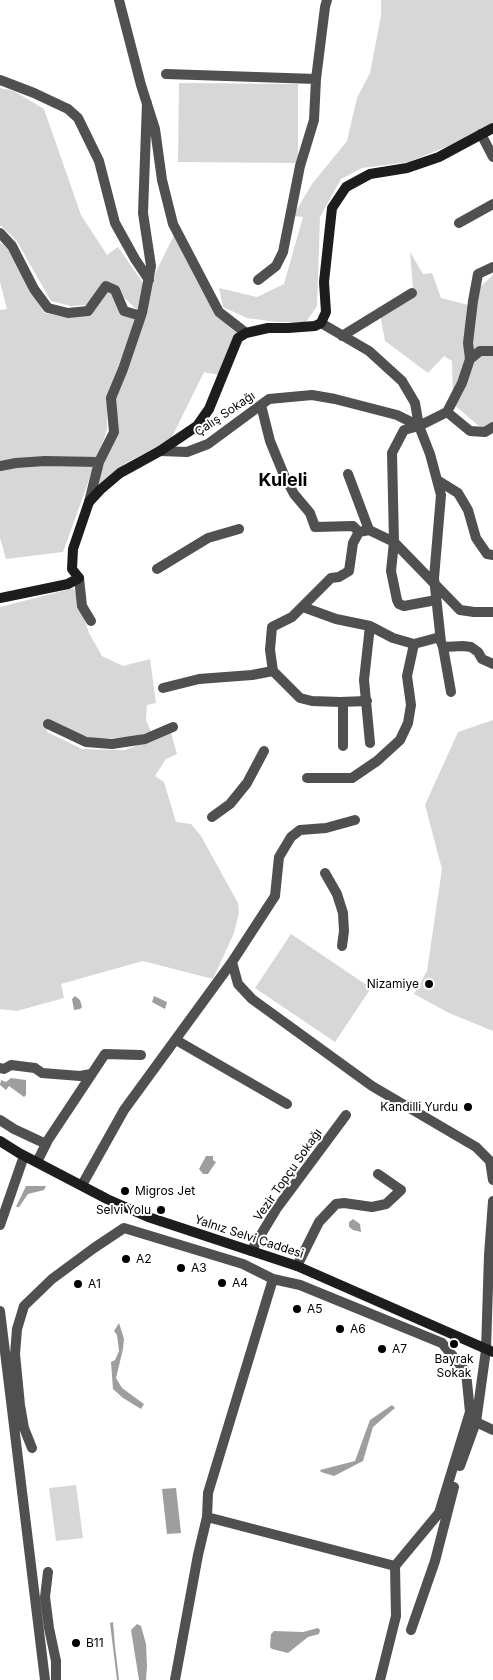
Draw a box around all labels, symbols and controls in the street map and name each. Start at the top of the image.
street label: Çalış Sokağı [192,389,258,439]
district label: Kuleli [259,470,307,492]
place label: Nizamiye [367,977,419,991]
marker: Nizamiye [423,978,435,990]
place label: Kandilli Yurdu [380,1100,458,1114]
marker: Kandilli Yurdu [462,1101,474,1113]
street label: Vezir Topçu Sokağı [251,1126,325,1224]
place label: Migros Jet [135,1184,195,1198]
marker: Migros Jet [119,1185,131,1197]
place label: Selvi Yolu [96,1203,151,1217]
marker: Selvi Yolu [155,1204,167,1216]
street label: Yalnız Selvi Caddesi [193,1213,305,1261]
place label: A2 [136,1252,152,1266]
marker: A2 [120,1253,132,1265]
place label: A3 [191,1261,207,1275]
marker: A3 [175,1262,187,1274]
place label: A4 [232,1276,248,1290]
place label: A1 [88,1277,101,1291]
marker: A4 [216,1277,228,1289]
marker: A1 [72,1278,84,1290]
place label: A5 [307,1302,323,1316]
marker: A5 [291,1303,303,1315]
place label: A6 [350,1322,366,1336]
marker: A6 [334,1323,346,1335]
marker: Bayrak Sokak [448,1338,460,1350]
place label: A7 [392,1342,407,1356]
marker: A7 [376,1343,388,1355]
place label: Bayrak Sokak [434,1352,474,1380]
place label: B11 [86,1636,104,1650]
marker: B11 [70,1637,82,1649]

